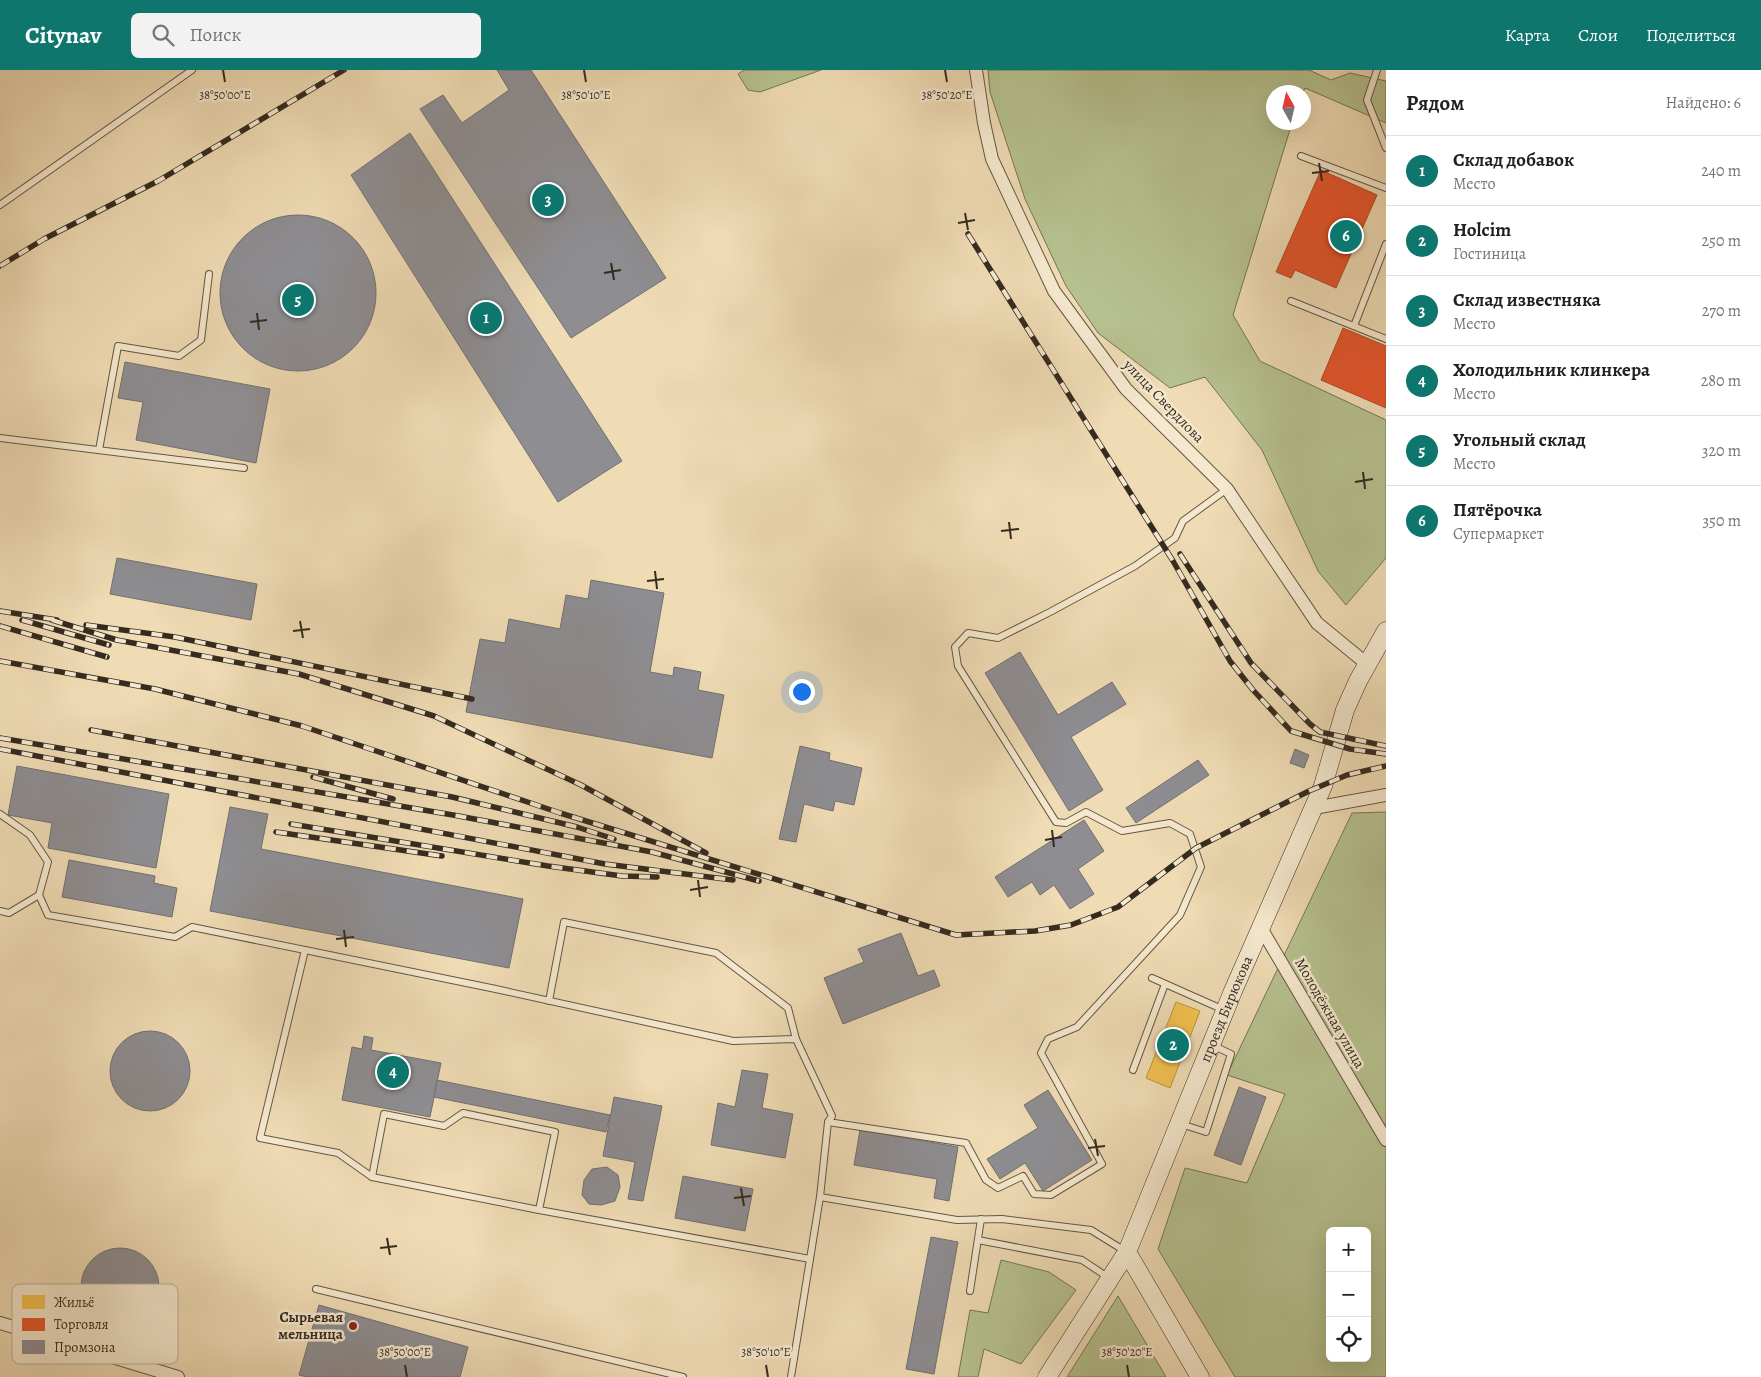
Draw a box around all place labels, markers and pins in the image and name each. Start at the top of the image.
pin: 3 [532,181,564,219]
pin: 6 [1330,217,1362,255]
pin: 5 [282,281,314,319]
pin: 1 [470,299,502,337]
pin: 2 [1157,1026,1189,1064]
pin: 4 [377,1053,409,1091]
place label: Сырьевая мельница [278,1307,344,1344]
marker: Сырьевая мельница [347,1320,359,1332]

